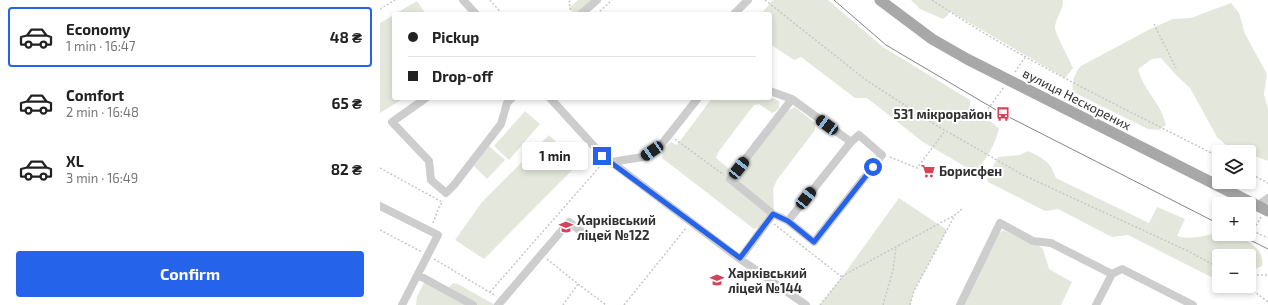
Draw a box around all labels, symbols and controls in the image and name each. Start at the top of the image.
icon: car [18,19,54,55]
text: Economy [66,20,131,38]
text: 48 ₴ [330,28,362,46]
text: Pickup [432,28,479,46]
text: 1 min · 16:47 [66,38,135,54]
street label: вулиця Нескорених [1020,65,1134,133]
text: Drop-off [432,67,493,85]
icon: car [18,85,54,121]
text: Comfort [66,86,124,104]
text: 65 ₴ [332,94,362,112]
text: 2 min · 16:48 [66,104,139,120]
place label: 531 мікрорайон [894,106,992,122]
bus stop icon: 531 мікрорайон [995,106,1011,122]
car [814,113,840,137]
car [639,139,665,163]
callout: 1 min [522,142,588,170]
map controls [1212,145,1256,293]
button: layers [1212,145,1256,189]
route end [593,147,611,165]
text: 1 min [539,148,571,164]
icon: car [18,151,54,187]
text: XL [66,152,84,170]
car [727,155,751,181]
route start [864,158,882,176]
text: 82 ₴ [331,160,362,178]
supermarket icon: Борисфен [920,163,936,179]
place label: Борисфен [939,163,1002,179]
text: 3 min · 16:49 [66,170,138,186]
car [794,185,818,211]
button: + [1212,197,1256,241]
place label: Харківський ліцей №122 [577,212,656,243]
school or university icon: Харківський ліцей №122 [558,219,574,235]
button: − [1212,249,1256,293]
button: Confirm [16,251,364,297]
place label: Харківський ліцей №144 [728,265,807,296]
school or university icon: Харківський ліцей №144 [709,272,725,288]

